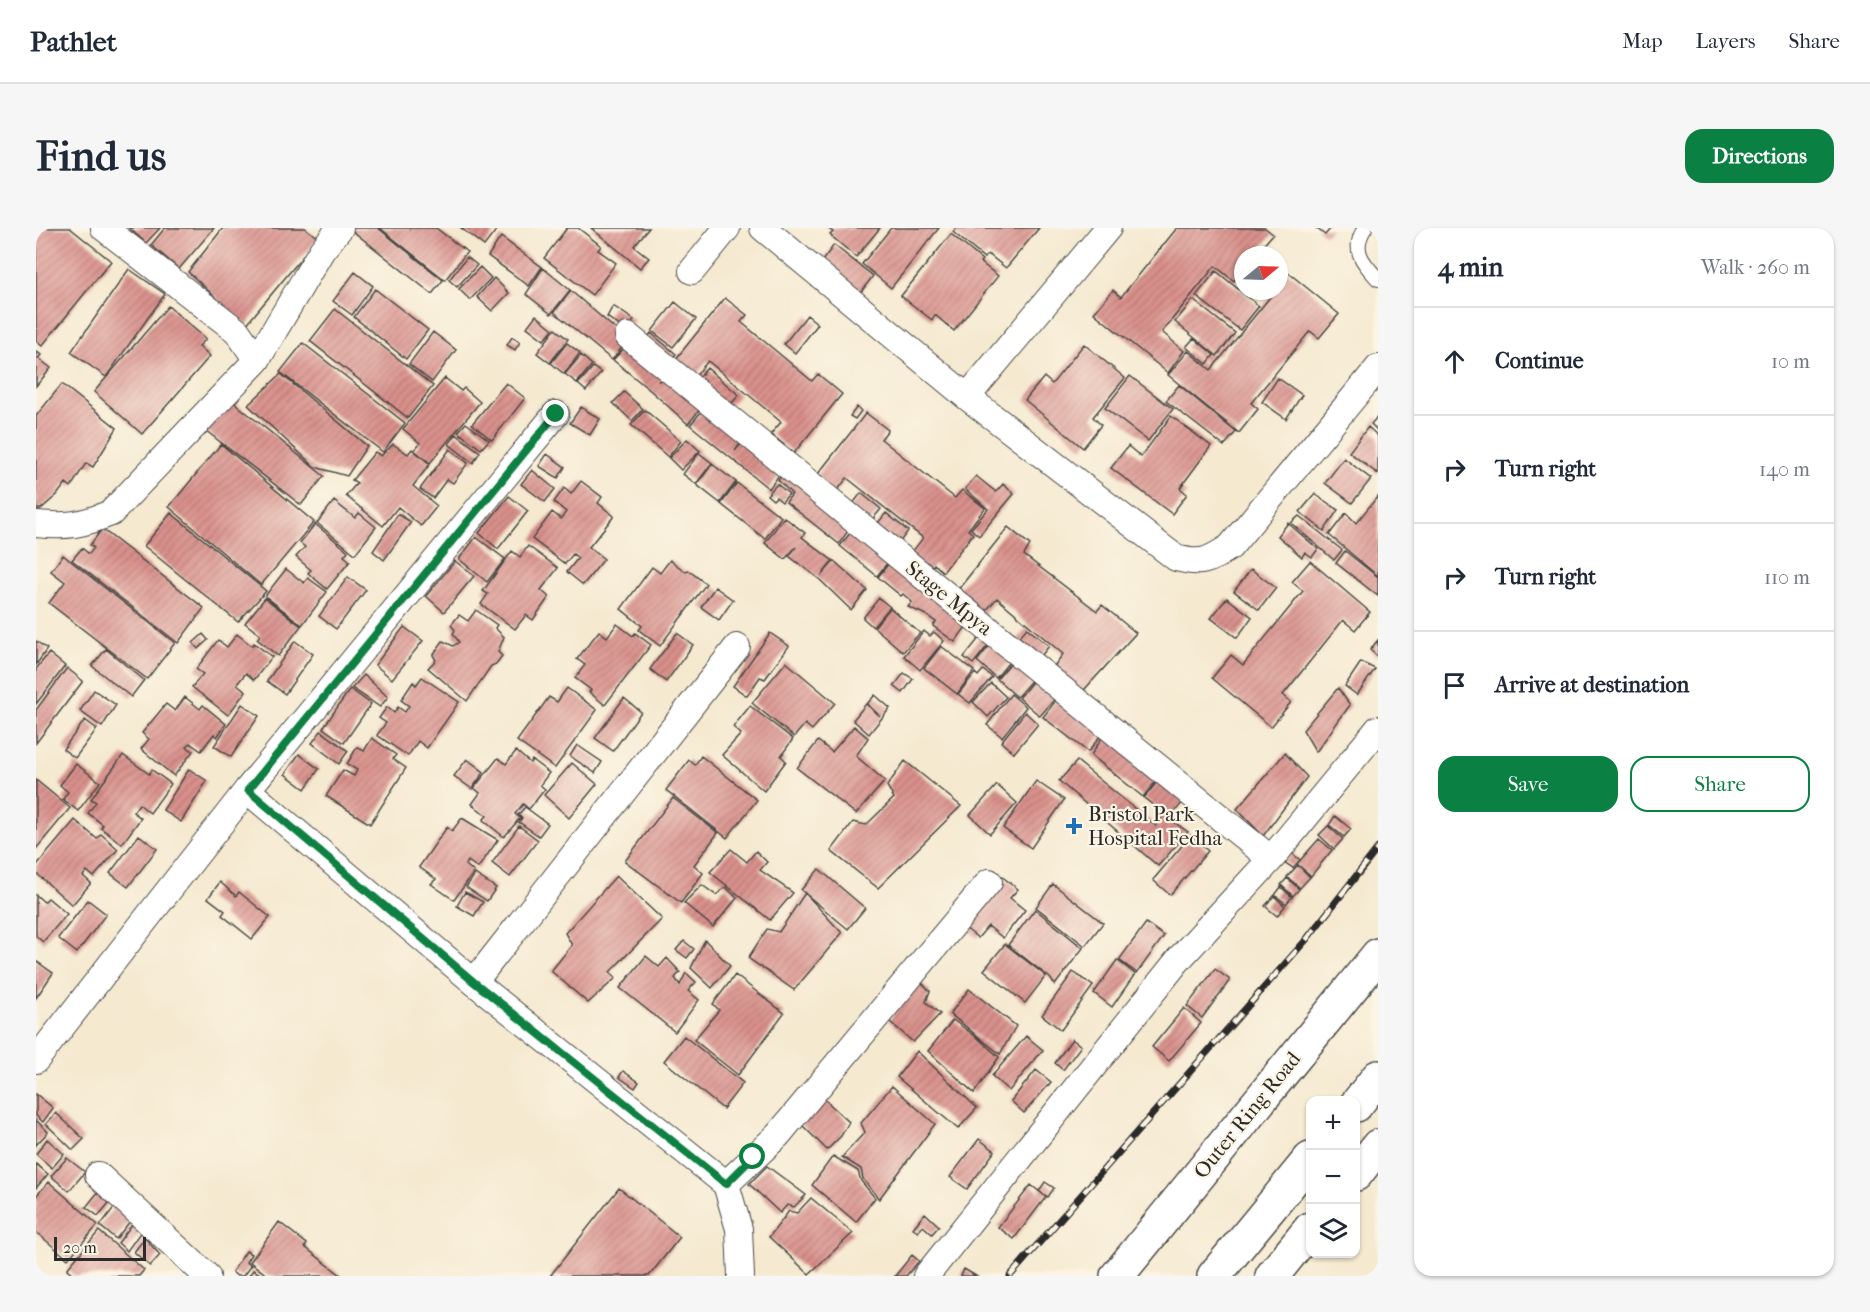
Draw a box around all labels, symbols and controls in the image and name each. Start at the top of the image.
text: Pathlet [30,25,117,58]
text: Map [1622,29,1663,53]
text: Layers [1696,29,1755,53]
text: Share [1788,29,1840,53]
button: Directions [1685,129,1834,183]
text: Find us [36,132,166,181]
north arrow [1234,246,1288,300]
text: 4 min [1438,252,1503,283]
text: Walk · 260 m [1701,256,1810,279]
icon: ahead [1438,345,1471,378]
text: Continue [1495,348,1584,374]
text: 10 m [1771,350,1810,373]
route end [542,400,568,426]
icon: right [1438,453,1471,486]
text: Turn right [1495,456,1596,482]
text: 140 m [1759,458,1810,481]
street label: Stage Mpya [901,556,997,640]
icon: right [1438,561,1471,594]
text: Turn right [1495,564,1596,590]
text: 110 m [1764,566,1810,589]
icon: arrive [1438,669,1471,702]
text: Arrive at destination [1495,672,1689,698]
button: Save [1438,756,1618,812]
button: Share [1630,756,1810,812]
place label: Bristol Park Hospital Fedha [1088,802,1222,850]
marker: Bristol Park Hospital Fedha [1065,817,1083,835]
street label: Outer Ring Road [1189,1046,1306,1183]
map controls [1306,1096,1360,1258]
button: + [1306,1096,1360,1150]
route start [739,1143,765,1169]
button: − [1306,1150,1360,1204]
button: layers [1306,1204,1360,1258]
scale bar [54,1234,146,1262]
text: 20 m [63,1238,97,1257]

